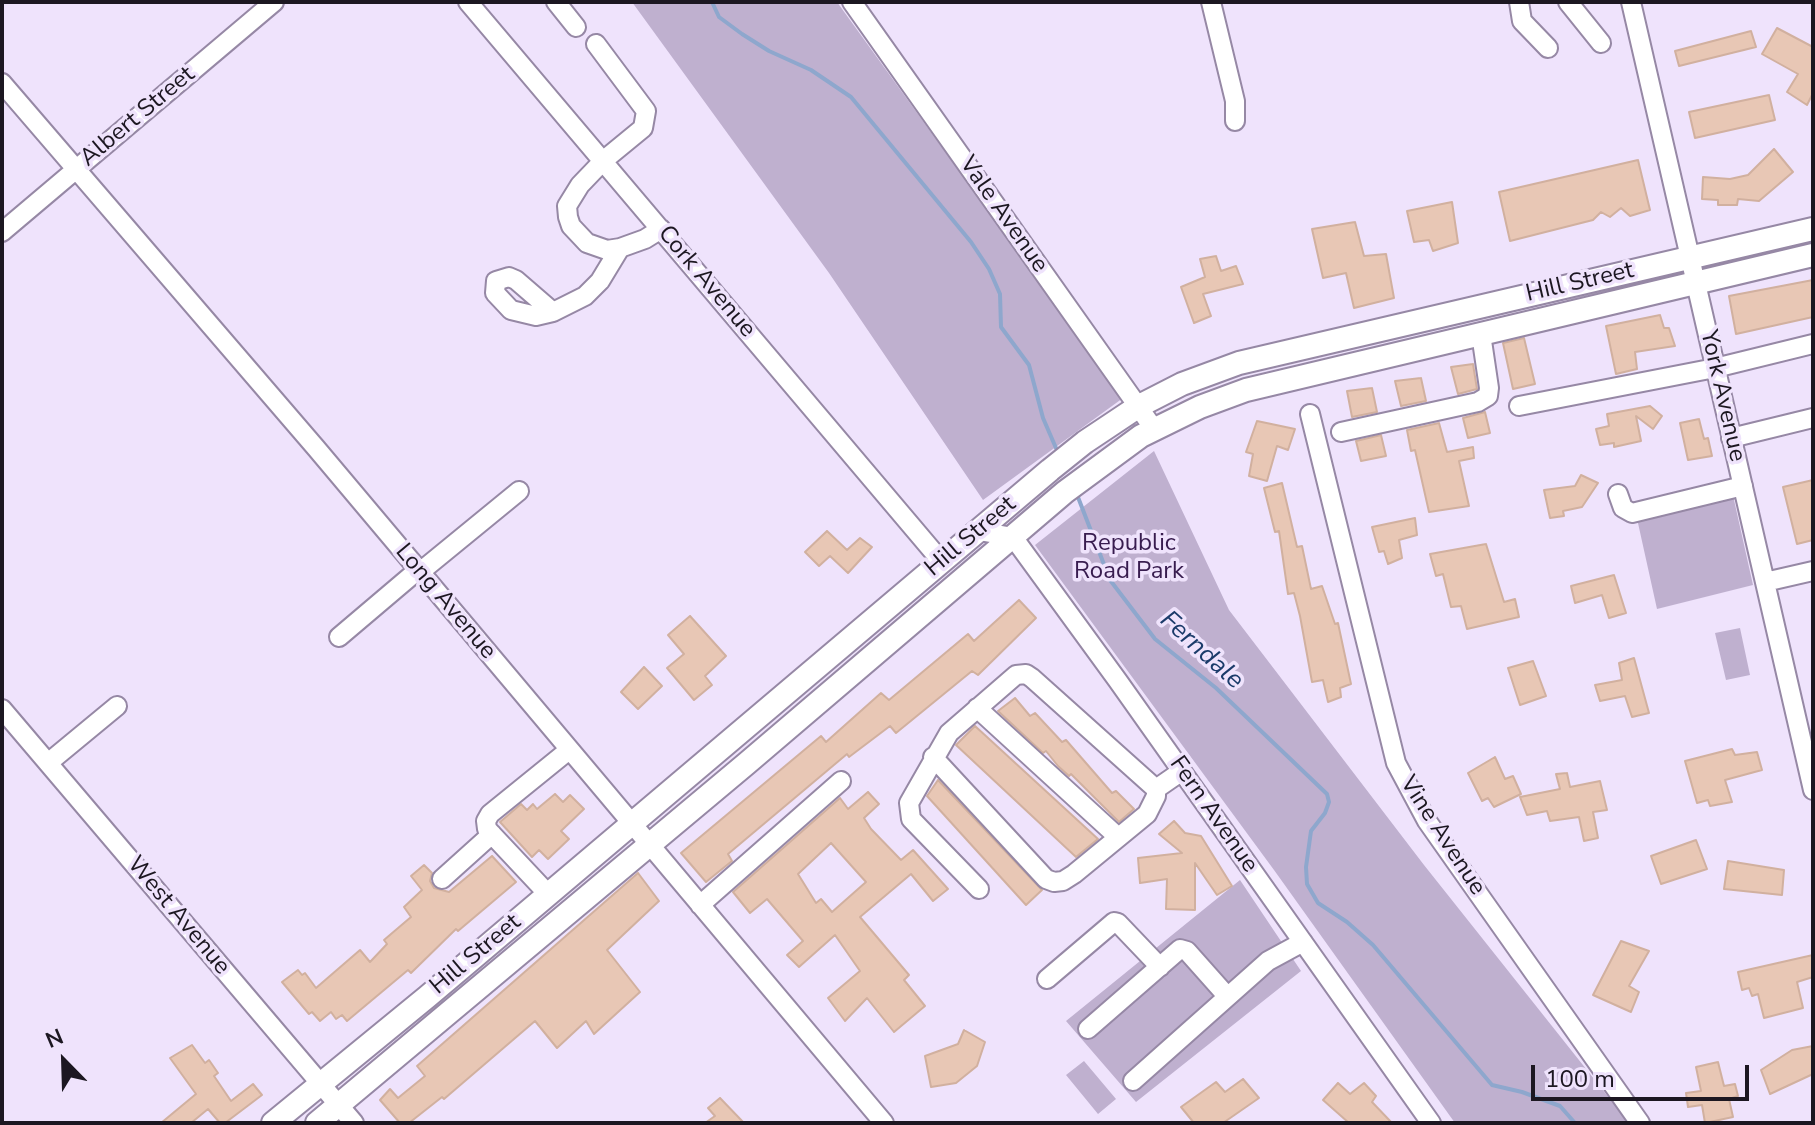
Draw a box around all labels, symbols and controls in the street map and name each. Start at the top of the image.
street label: Albert Street [75,61,201,173]
street label: Vale Avenue [952,151,1054,279]
street label: Cork Avenue [651,220,761,344]
street label: Hill Street [1523,257,1637,309]
street label: York Avenue [1693,327,1751,465]
street label: Hill Street [920,491,1022,583]
park label: Republic Road Park [1074,530,1184,586]
street label: Long Avenue [388,538,502,666]
water label: Ferndale [1153,605,1249,697]
street label: Fern Avenue [1162,751,1264,879]
street label: Vine Avenue [1393,771,1491,901]
street label: West Avenue [120,851,236,981]
street label: Hill Street [425,909,527,1001]
north arrow [24,1021,104,1101]
text: N [41,1022,68,1056]
scale bar [1535,1049,1753,1099]
text: 100 m [1545,1063,1615,1095]

